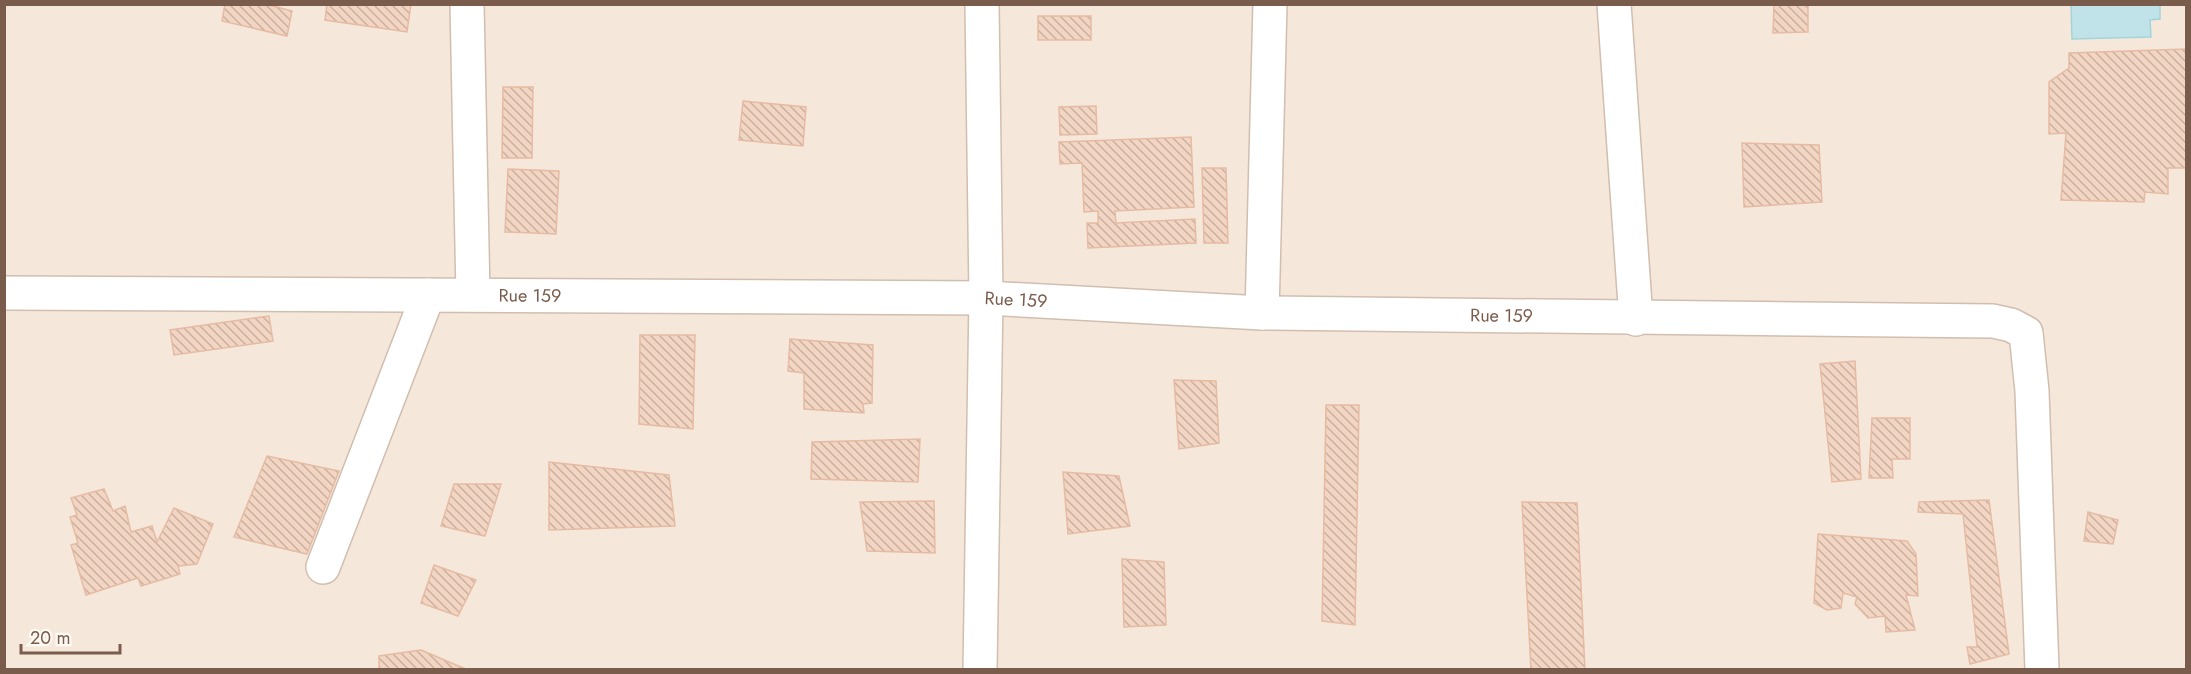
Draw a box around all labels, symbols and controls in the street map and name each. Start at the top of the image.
street label: Rue 159 [498,283,561,309]
street label: Rue 159 [984,285,1048,314]
street label: Rue 159 [1470,302,1533,329]
scale bar [21,617,120,655]
text: 20 m [30,625,70,651]

